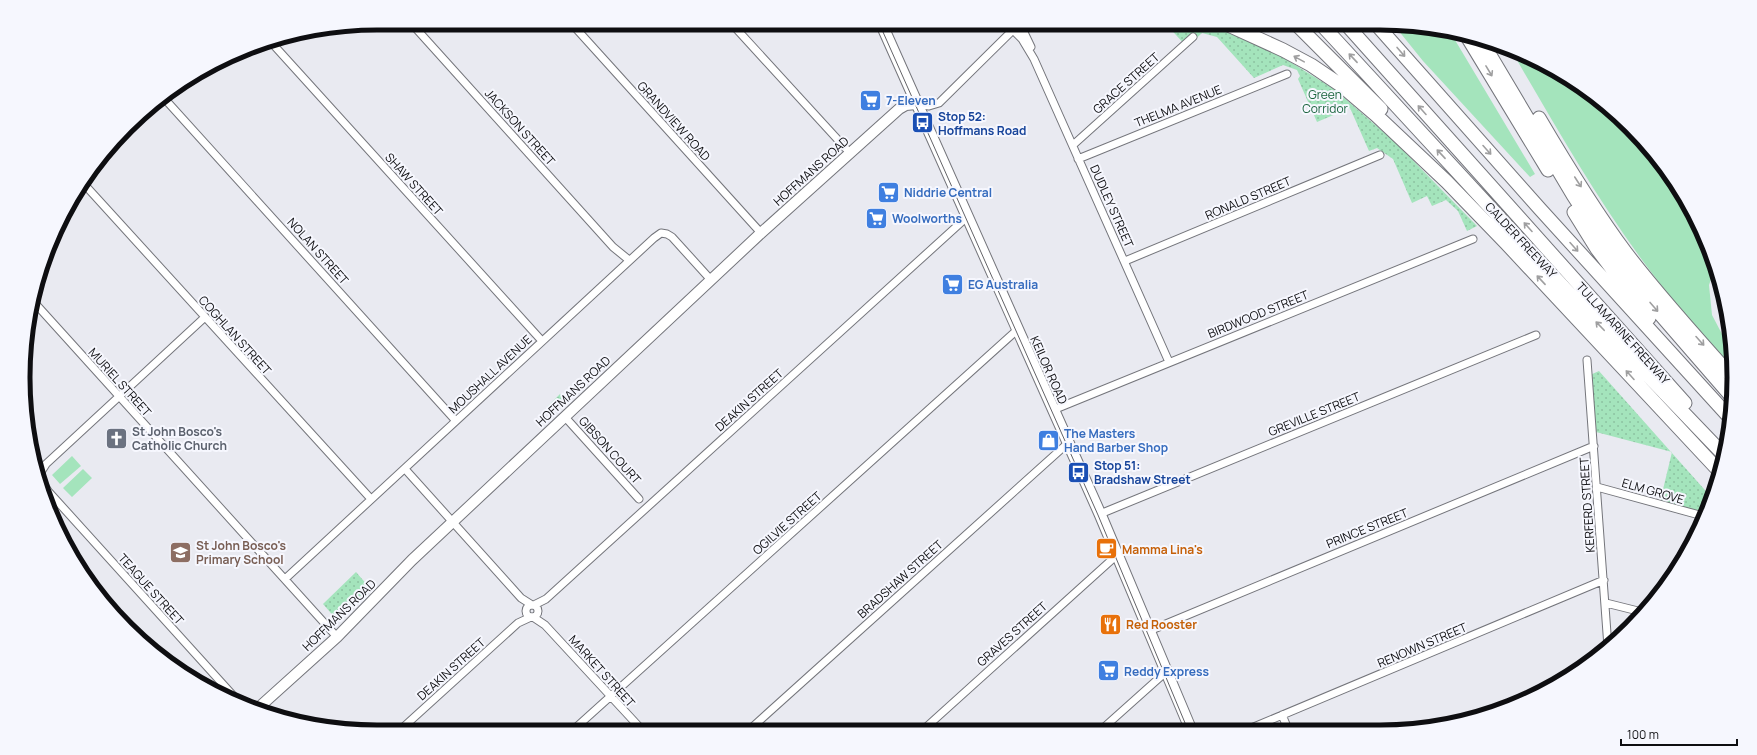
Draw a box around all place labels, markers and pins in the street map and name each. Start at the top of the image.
supermarket icon: 7-Eleven [857,87,883,113]
place label: 7-Eleven [886,92,936,109]
place label: Stop 52: Hoffmans Road [938,108,1026,139]
bus stop icon: Stop 52: Hoffmans Road [910,110,936,136]
supermarket icon: Niddrie Central [875,179,901,205]
place label: Niddrie Central [904,184,992,201]
supermarket icon: Woolworths [864,205,890,231]
place label: Woolworths [892,210,962,227]
supermarket icon: EG Australia [939,271,965,297]
place label: EG Australia [968,276,1038,293]
place label: St John Bosco's Catholic Church [132,423,227,454]
church icon: St John Bosco's Catholic Church [103,425,129,451]
place label: The Masters Hand Barber Shop [1064,425,1168,456]
shop icon: The Masters Hand Barber Shop [1036,427,1062,453]
place label: Stop 51: Bradshaw Street [1094,457,1191,488]
bus stop icon: Stop 51: Bradshaw Street [1066,459,1092,485]
cafe icon: Mamma Lina's [1094,536,1120,562]
place label: St John Bosco's Primary School [196,537,287,568]
school or university icon: St John Bosco's Primary School [168,539,194,565]
place label: Mamma Lina's [1122,541,1203,558]
restaurant icon: Red Rooster [1097,611,1123,637]
place label: Red Rooster [1126,616,1197,633]
supermarket icon: Reddy Express [1096,658,1122,684]
place label: Reddy Express [1124,663,1210,680]

